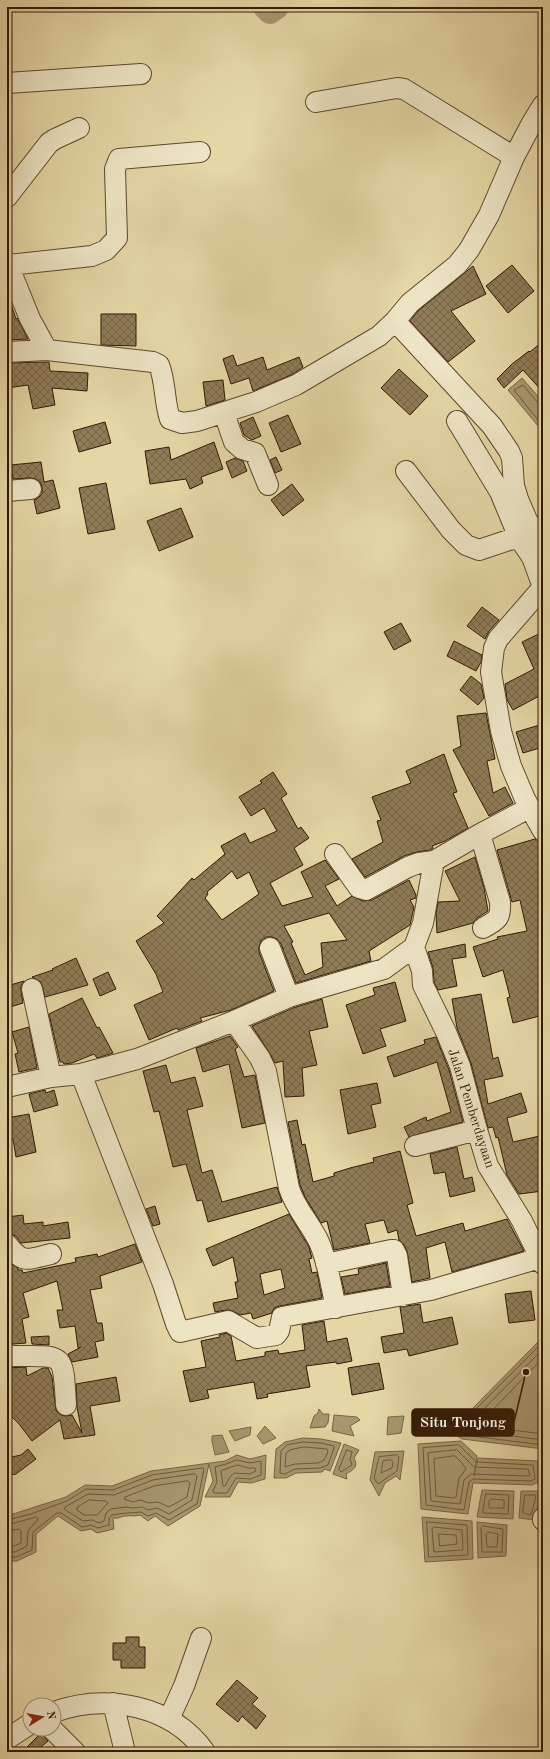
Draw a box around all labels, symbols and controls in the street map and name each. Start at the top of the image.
street label: Jalan Pemberdayaan [445,1047,497,1170]
callout: Situ Tonjong [412,1409,514,1436]
text: Situ Tonjong [420,1416,507,1431]
north arrow [22,1697,62,1737]
text: N [44,1710,57,1721]

